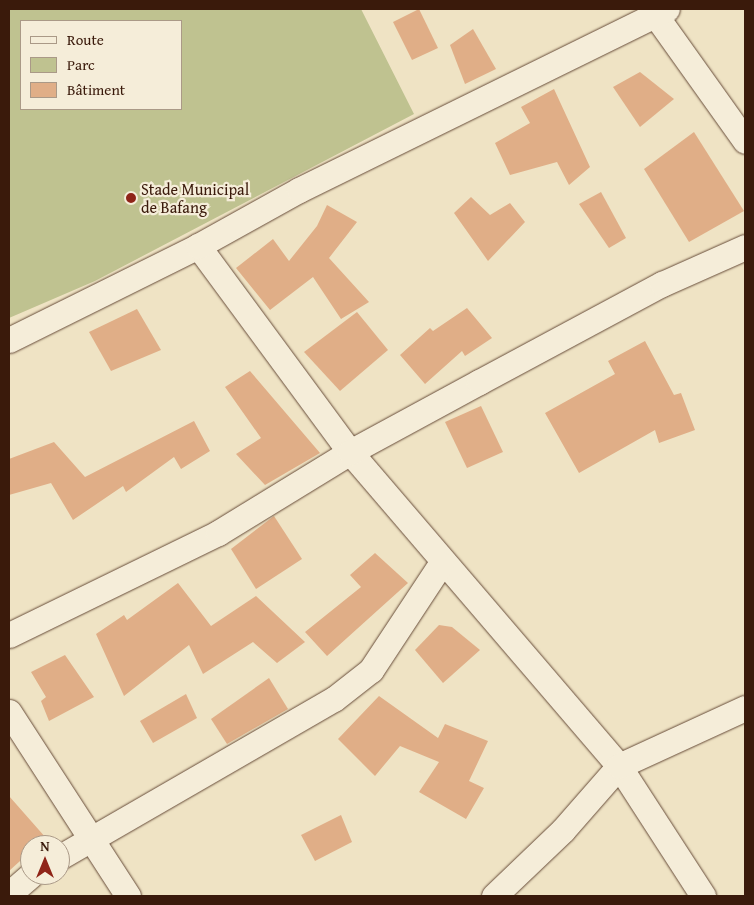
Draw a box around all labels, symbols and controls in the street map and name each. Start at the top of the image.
legend [20,20,182,110]
text: Route [67,29,104,50]
text: Parc [67,54,95,75]
text: Bâtiment [67,79,125,100]
place label: Stade Municipal de Bafang [141,179,249,217]
marker: Stade Municipal de Bafang [125,192,137,204]
north arrow [20,835,70,885]
text: N [40,836,50,856]

